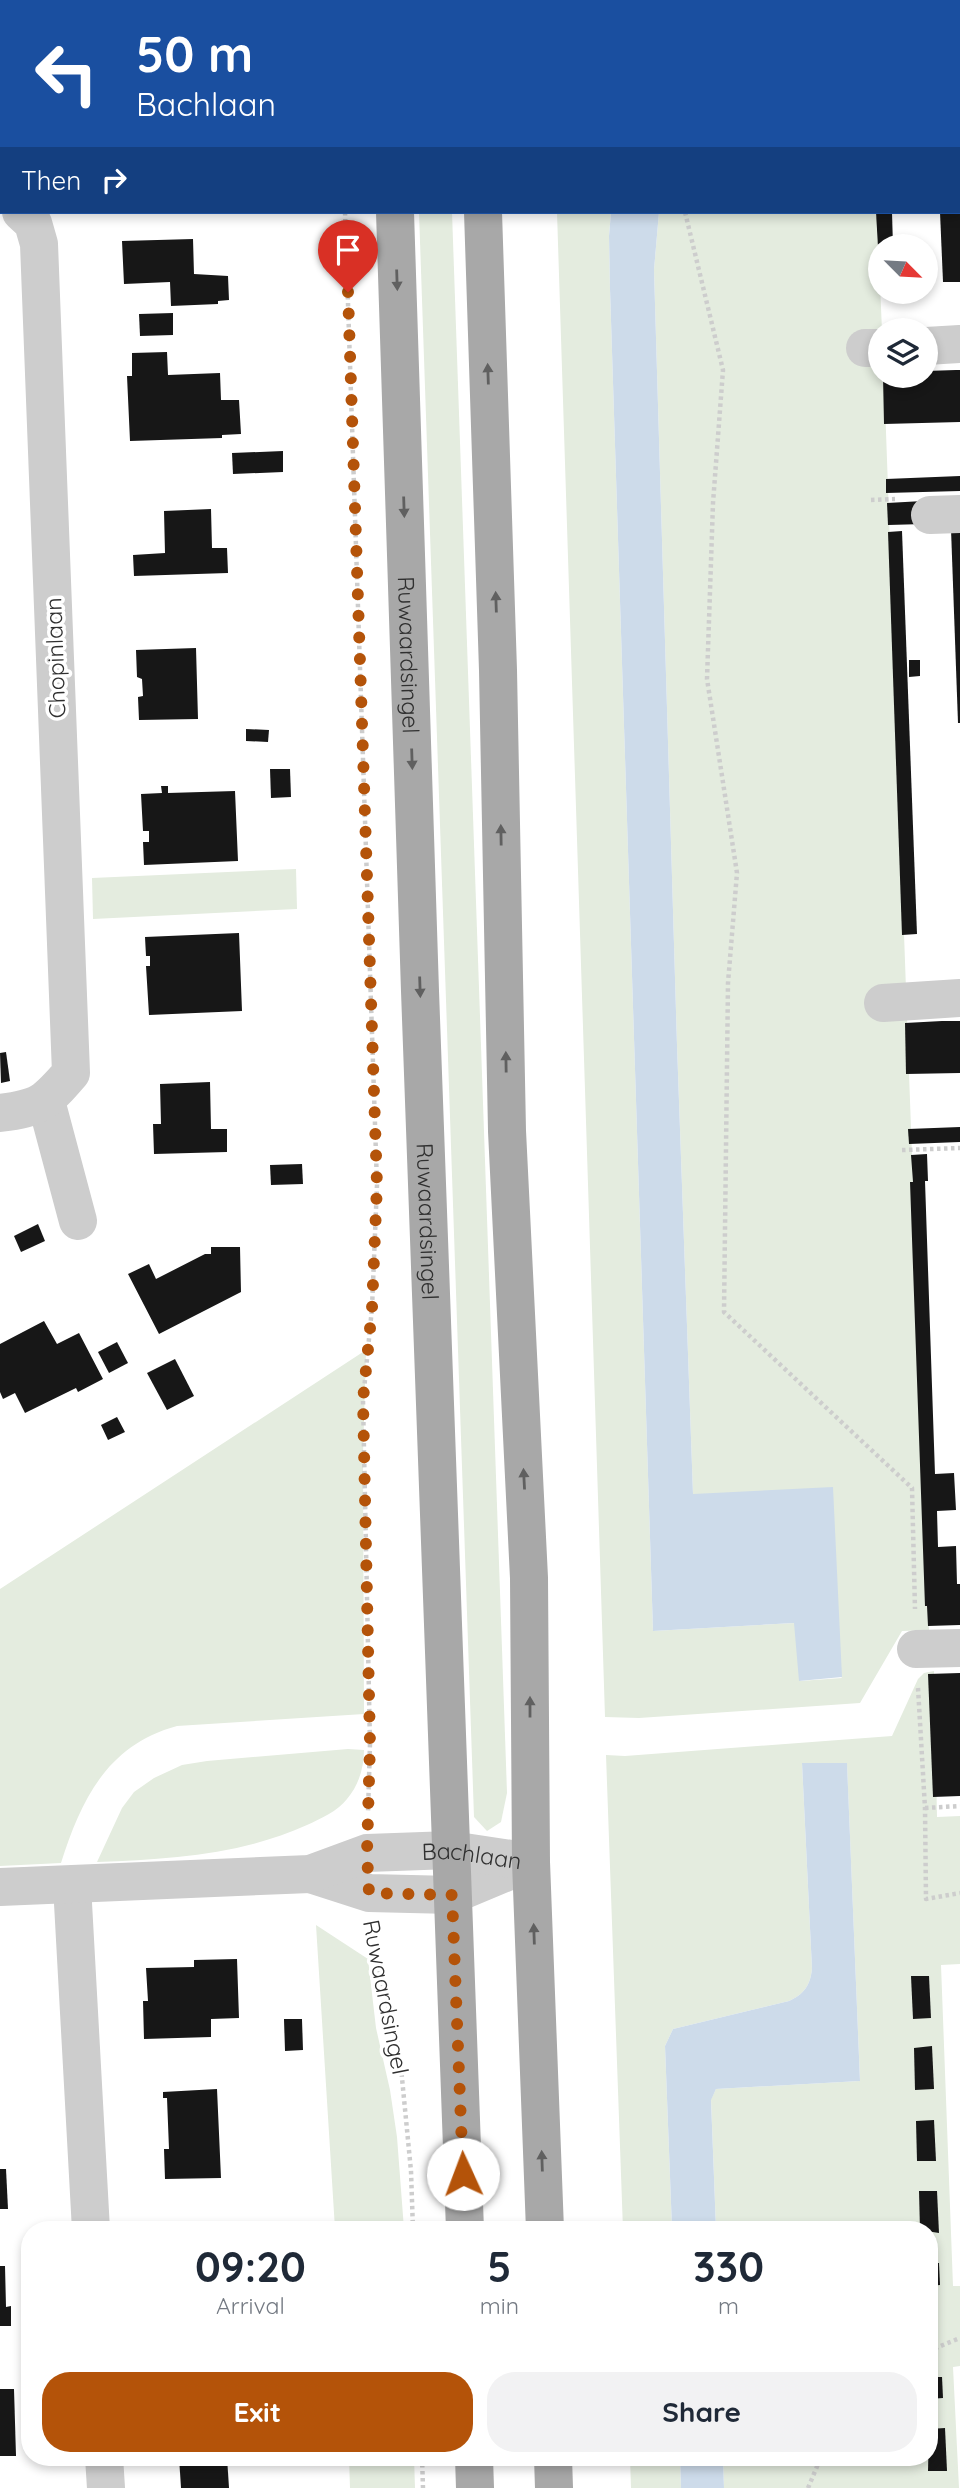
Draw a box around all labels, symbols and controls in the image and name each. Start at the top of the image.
text: 50 m [136,23,253,84]
icon: left [21,28,112,119]
text: Bachlaan [136,84,276,124]
icon: right [95,161,133,199]
text: Then [21,164,81,197]
pin [318,220,378,292]
icon: arrive [329,231,367,269]
north arrow [868,234,938,304]
map controls [868,234,938,388]
one-way arrow [391,269,402,291]
button: layers [868,318,938,388]
one-way arrow [483,363,494,385]
one-way arrow [399,497,410,519]
street label: Ruwaardsingel [392,576,426,734]
one-way arrow [490,590,501,612]
street label: Chopinlaan [38,597,72,719]
one-way arrow [407,748,418,770]
one-way arrow [495,824,507,846]
one-way arrow [414,976,425,998]
one-way arrow [500,1051,512,1073]
street label: Ruwaardsingel [411,1142,446,1301]
one-way arrow [518,1468,529,1490]
one-way arrow [524,1695,536,1717]
street label: Bachlaan [421,1836,524,1875]
street label: Ruwaardsingel [357,1917,415,2077]
one-way arrow [528,1923,539,1945]
position arrow [426,2137,500,2211]
one-way arrow [536,2150,548,2172]
text: 09:20 [195,2240,306,2293]
text: 5 [487,2240,512,2293]
text: 330 [693,2240,764,2293]
text: Arrival [216,2291,285,2320]
text: min [480,2291,519,2320]
text: m [718,2291,739,2320]
button: Exit [42,2372,473,2452]
button: Share [487,2372,917,2452]

